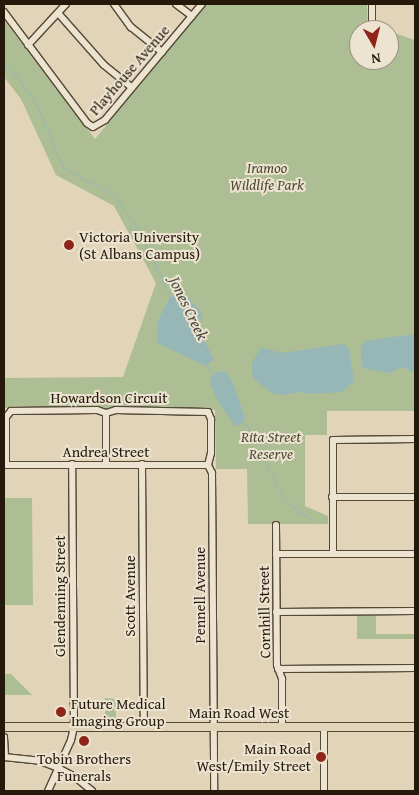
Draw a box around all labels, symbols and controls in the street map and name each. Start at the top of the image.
north arrow [349,20,399,70]
street label: Playhouse Avenue [85,21,173,119]
text: N [370,48,382,69]
park label: Iramoo Wildlife Park [230,158,304,193]
place label: Victoria University (St Albans Campus) [79,227,200,262]
marker: Victoria University (St Albans Campus) [63,239,75,251]
water label: Jones Creek [165,273,213,343]
street label: Howardson Circuit [51,389,167,407]
park label: Rita Street Reserve [241,427,301,462]
street label: Andrea Street [63,443,149,461]
street label: Glendenning Street [51,535,69,657]
street label: Pennell Avenue [191,547,209,643]
street label: Scott Avenue [121,555,139,637]
street label: Cornhill Street [254,565,274,659]
place label: Future Medical Imaging Group [71,694,166,729]
street label: Main Road West [189,704,289,722]
marker: Future Medical Imaging Group [55,706,67,718]
marker: Tobin Brothers Funerals [78,735,90,747]
place label: Main Road West/Emily Street [196,739,311,774]
place label: Tobin Brothers Funerals [37,749,131,784]
marker: Main Road West/Emily Street [315,751,327,763]

